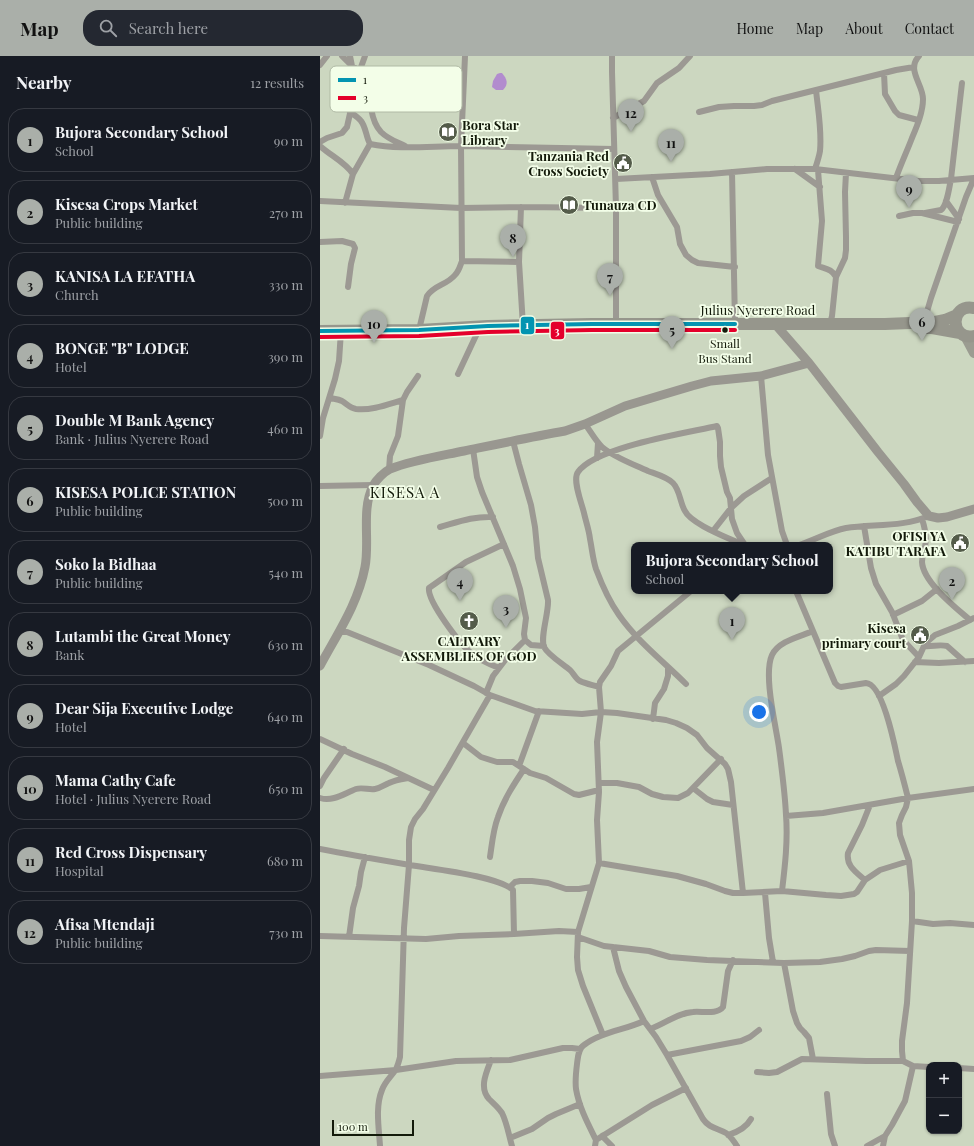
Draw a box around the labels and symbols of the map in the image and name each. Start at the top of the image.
legend [330,66,462,112]
text: 1 [363,72,367,87]
text: 3 [363,90,368,105]
pin: 12 [618,99,644,132]
place label: Bora Star Library [462,116,519,148]
library icon: Bora Star Library [437,121,459,143]
pin: 11 [658,129,684,162]
place label: Tanzania Red Cross Society [528,147,609,179]
public building icon: Tanzania Red Cross Society [612,152,634,174]
pin: 9 [896,175,922,208]
library icon: Tunauza CD [558,194,580,216]
place label: Tunauza CD [583,196,657,213]
pin: 8 [500,224,526,257]
pin: 7 [597,263,623,296]
street label: Julius Nyerere Road [700,301,816,318]
pin: 6 [909,308,935,341]
pin: 10 [361,310,387,343]
line badge: 1 [520,316,535,335]
pin: 5 [659,316,685,349]
text: 1 [525,317,529,332]
line badge: 3 [550,321,565,340]
text: 3 [554,323,560,338]
marker: Small Bus Stand [720,325,730,335]
place label: Small Bus Stand [698,335,752,366]
district label: KISESA A [370,482,440,502]
place label: OFISI YA KATIBU TARAFA [846,527,946,559]
public building icon: OFISI YA KATIBU TARAFA [949,532,971,554]
pin: 2 [939,567,965,600]
pin: 4 [447,568,473,601]
pin: 3 [493,595,519,628]
pin: 1 [719,607,745,640]
church icon: CALIVARY ASSEMBLIES OF GOD [458,610,480,632]
place label: Kisesa primary court [822,619,906,651]
public building icon: Kisesa primary court [909,624,931,646]
place label: CALIVARY ASSEMBLIES OF GOD [401,632,537,664]
your location [749,702,769,722]
scale bar [332,1118,414,1137]

